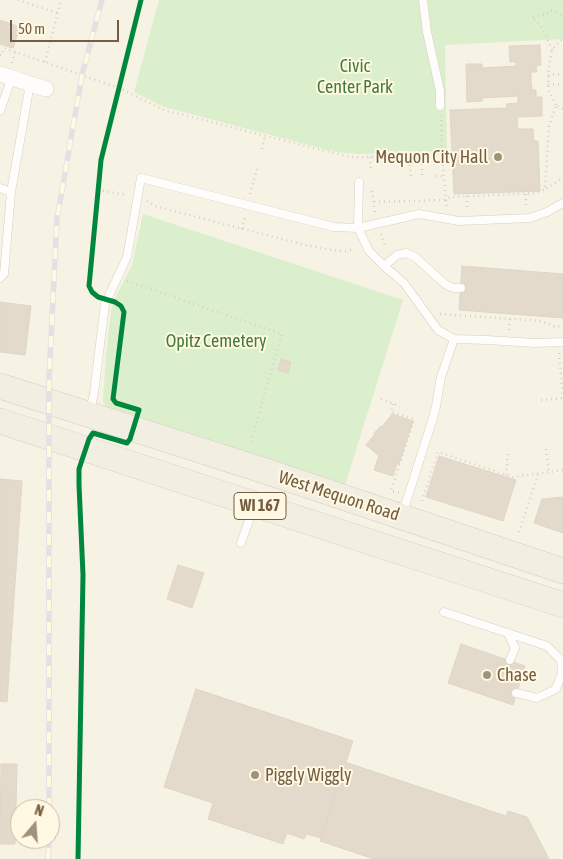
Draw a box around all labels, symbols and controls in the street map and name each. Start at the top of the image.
scale bar [12,10,121,42]
text: 50 m [18,20,45,37]
park label: Civic Center Park [317,55,393,98]
place label: Mequon City Hall [375,146,488,168]
marker: Mequon City Hall [492,151,504,163]
park label: Opitz Cemetery [166,330,266,352]
street label: West Mequon Road [276,466,402,526]
road number: WI 167 [234,492,286,520]
place label: Chase [497,664,537,686]
marker: Chase [481,669,493,681]
place label: Piggly Wiggly [265,764,352,786]
marker: Piggly Wiggly [249,769,261,781]
north arrow [10,799,60,849]
text: N [33,802,46,820]

